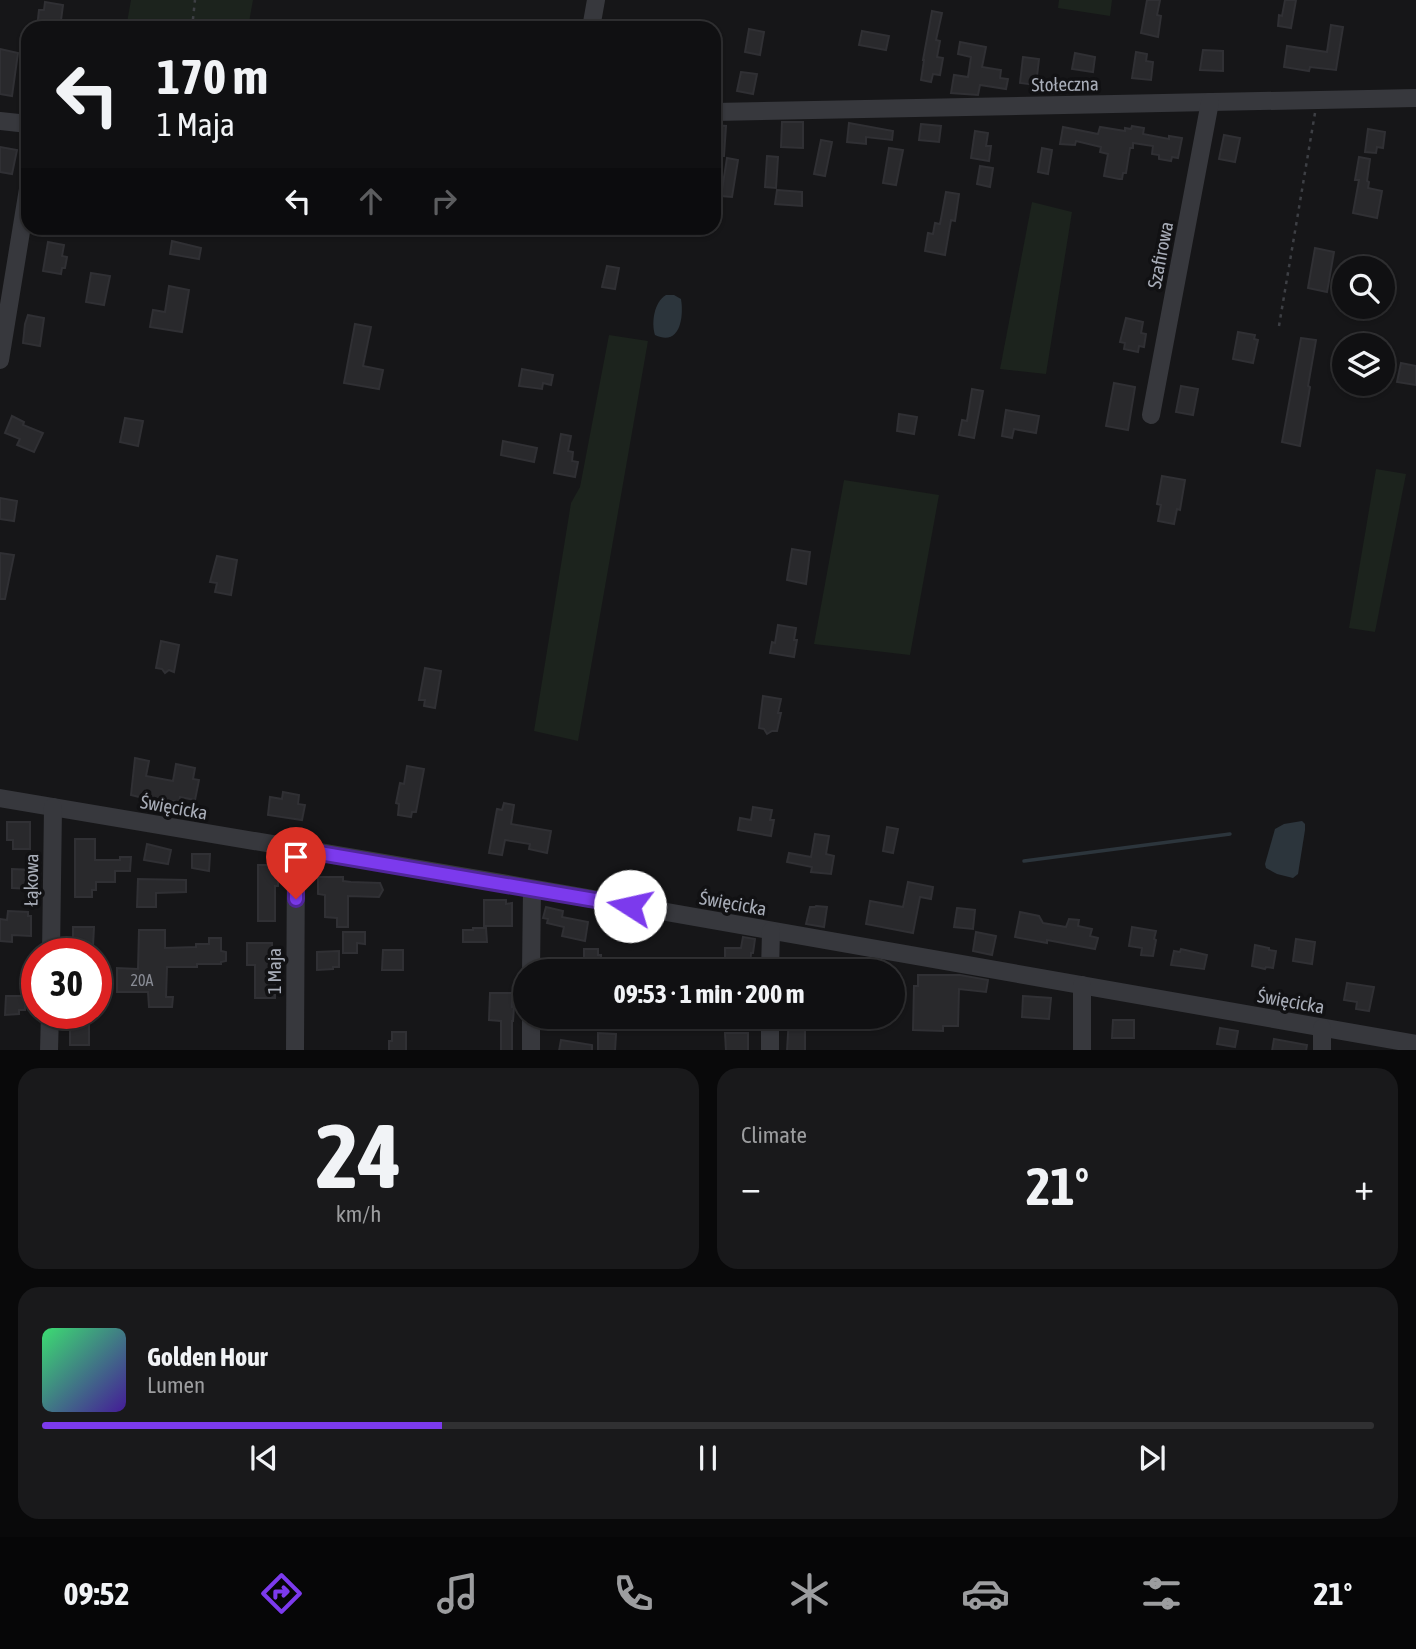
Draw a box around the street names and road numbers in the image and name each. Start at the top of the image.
street label: Stołeczna [1031,72,1099,96]
street label: Szafirowa [1143,220,1177,290]
street label: Święcicka [139,790,209,824]
street label: Łąkowa [20,853,42,907]
street label: Święcicka [698,886,768,920]
street label: 1 Maja [263,948,285,994]
street label: Święcicka [1256,984,1326,1018]

